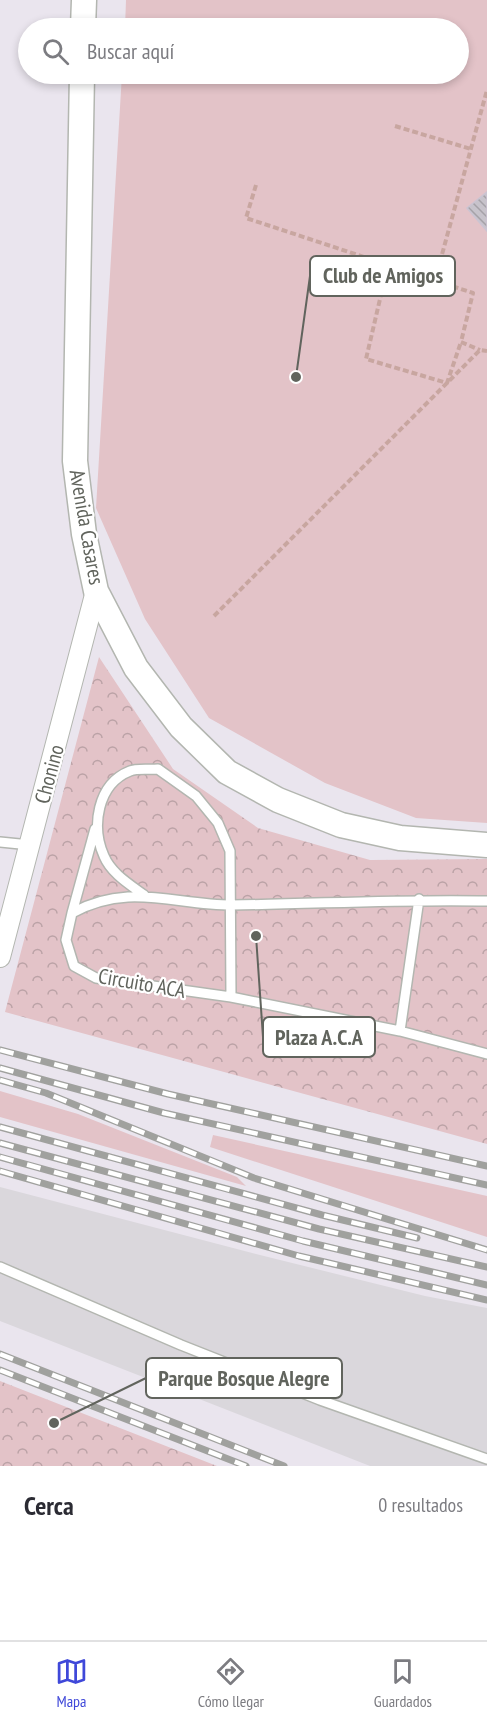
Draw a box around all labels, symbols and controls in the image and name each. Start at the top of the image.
search box [18,18,469,84]
icon: search [39,35,72,68]
text: Buscar aquí [87,37,174,65]
callout: Club de Amigos [310,256,455,296]
text: Club de Amigos [323,261,443,289]
street label: Avenida Casares [64,467,110,587]
street label: Chonino [28,742,70,806]
street label: Circuito ACA [96,962,188,1004]
callout: Plaza A.C.A [263,1017,375,1057]
text: Plaza A.C.A [275,1023,364,1051]
callout: Parque Bosque Alegre [146,1358,342,1398]
text: Parque Bosque Alegre [158,1364,330,1392]
text: Cerca [24,1489,74,1522]
text: 0 resultados [378,1492,463,1518]
tab: Mapa [55,1655,88,1711]
tab: Cómo llegar [198,1655,264,1711]
tab: Guardados [374,1655,432,1711]

